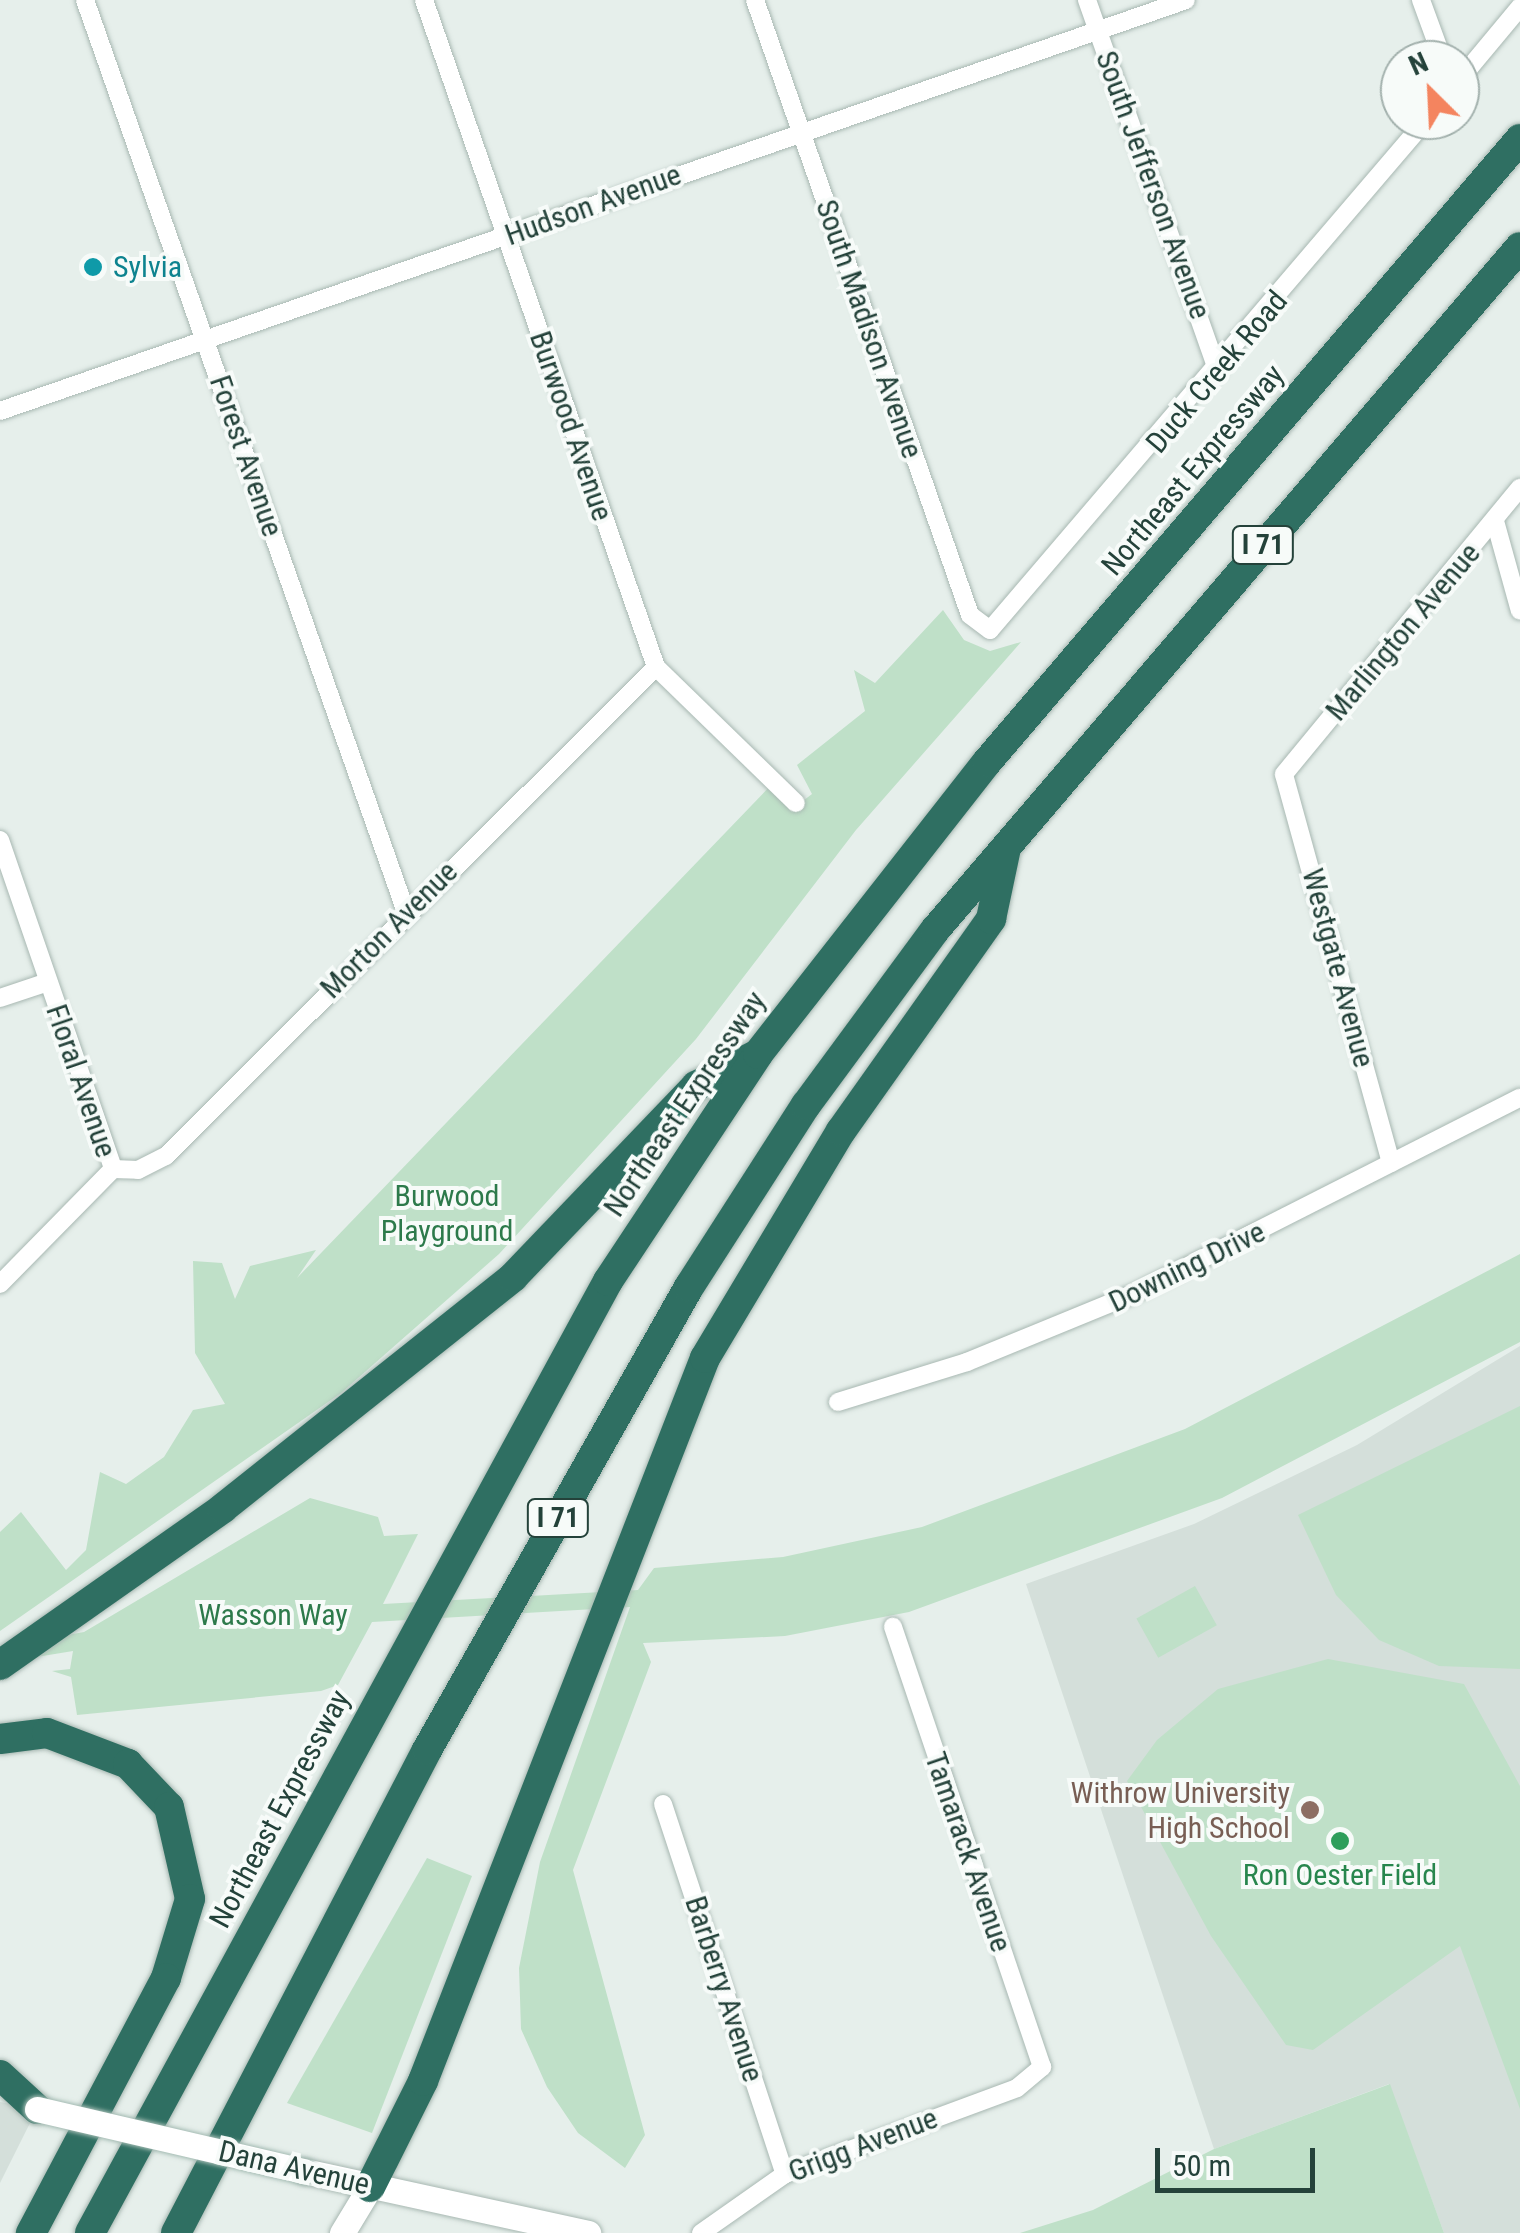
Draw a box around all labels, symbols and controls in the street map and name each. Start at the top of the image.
north arrow [1380,40,1480,140]
text: N [1404,45,1433,83]
street label: South Jefferson Avenue [1088,46,1218,324]
street label: Hudson Avenue [500,157,686,253]
street label: South Madison Avenue [808,195,930,463]
place label: Sylvia [113,249,182,285]
marker: Sylvia [82,256,104,278]
street label: Duck Creek Road [1139,284,1295,460]
street label: Burwood Avenue [522,327,620,525]
street label: Northeast Expressway [1094,357,1292,583]
street label: Forest Avenue [202,371,290,541]
road number: I 71 [1230,522,1296,568]
street label: Marlington Avenue [1318,536,1488,728]
street label: Morton Avenue [313,854,465,1006]
street label: Westgate Avenue [1294,865,1382,1071]
street label: Northeast Expressway [596,984,774,1224]
street label: Floral Avenue [38,1000,124,1162]
park label: Burwood Playground [381,1178,513,1248]
street label: Downing Drive [1103,1214,1271,1320]
road number: I 71 [526,1495,590,1541]
park label: Wasson Way [198,1597,348,1633]
street label: Northeast Expressway [202,1684,358,1934]
street label: Tamarack Avenue [917,1747,1019,1957]
place label: Withrow University High School [1071,1775,1290,1846]
marker: Withrow University High School [1299,1799,1321,1821]
marker: Ron Oester Field [1329,1830,1351,1852]
place label: Ron Oester Field [1243,1857,1437,1893]
street label: Barberry Avenue [677,1892,771,2086]
street label: Grigg Avenue [783,2100,943,2190]
scale bar [1160,2128,1320,2190]
street label: Dana Avenue [215,2133,373,2203]
text: 50 m [1172,2148,1231,2183]

